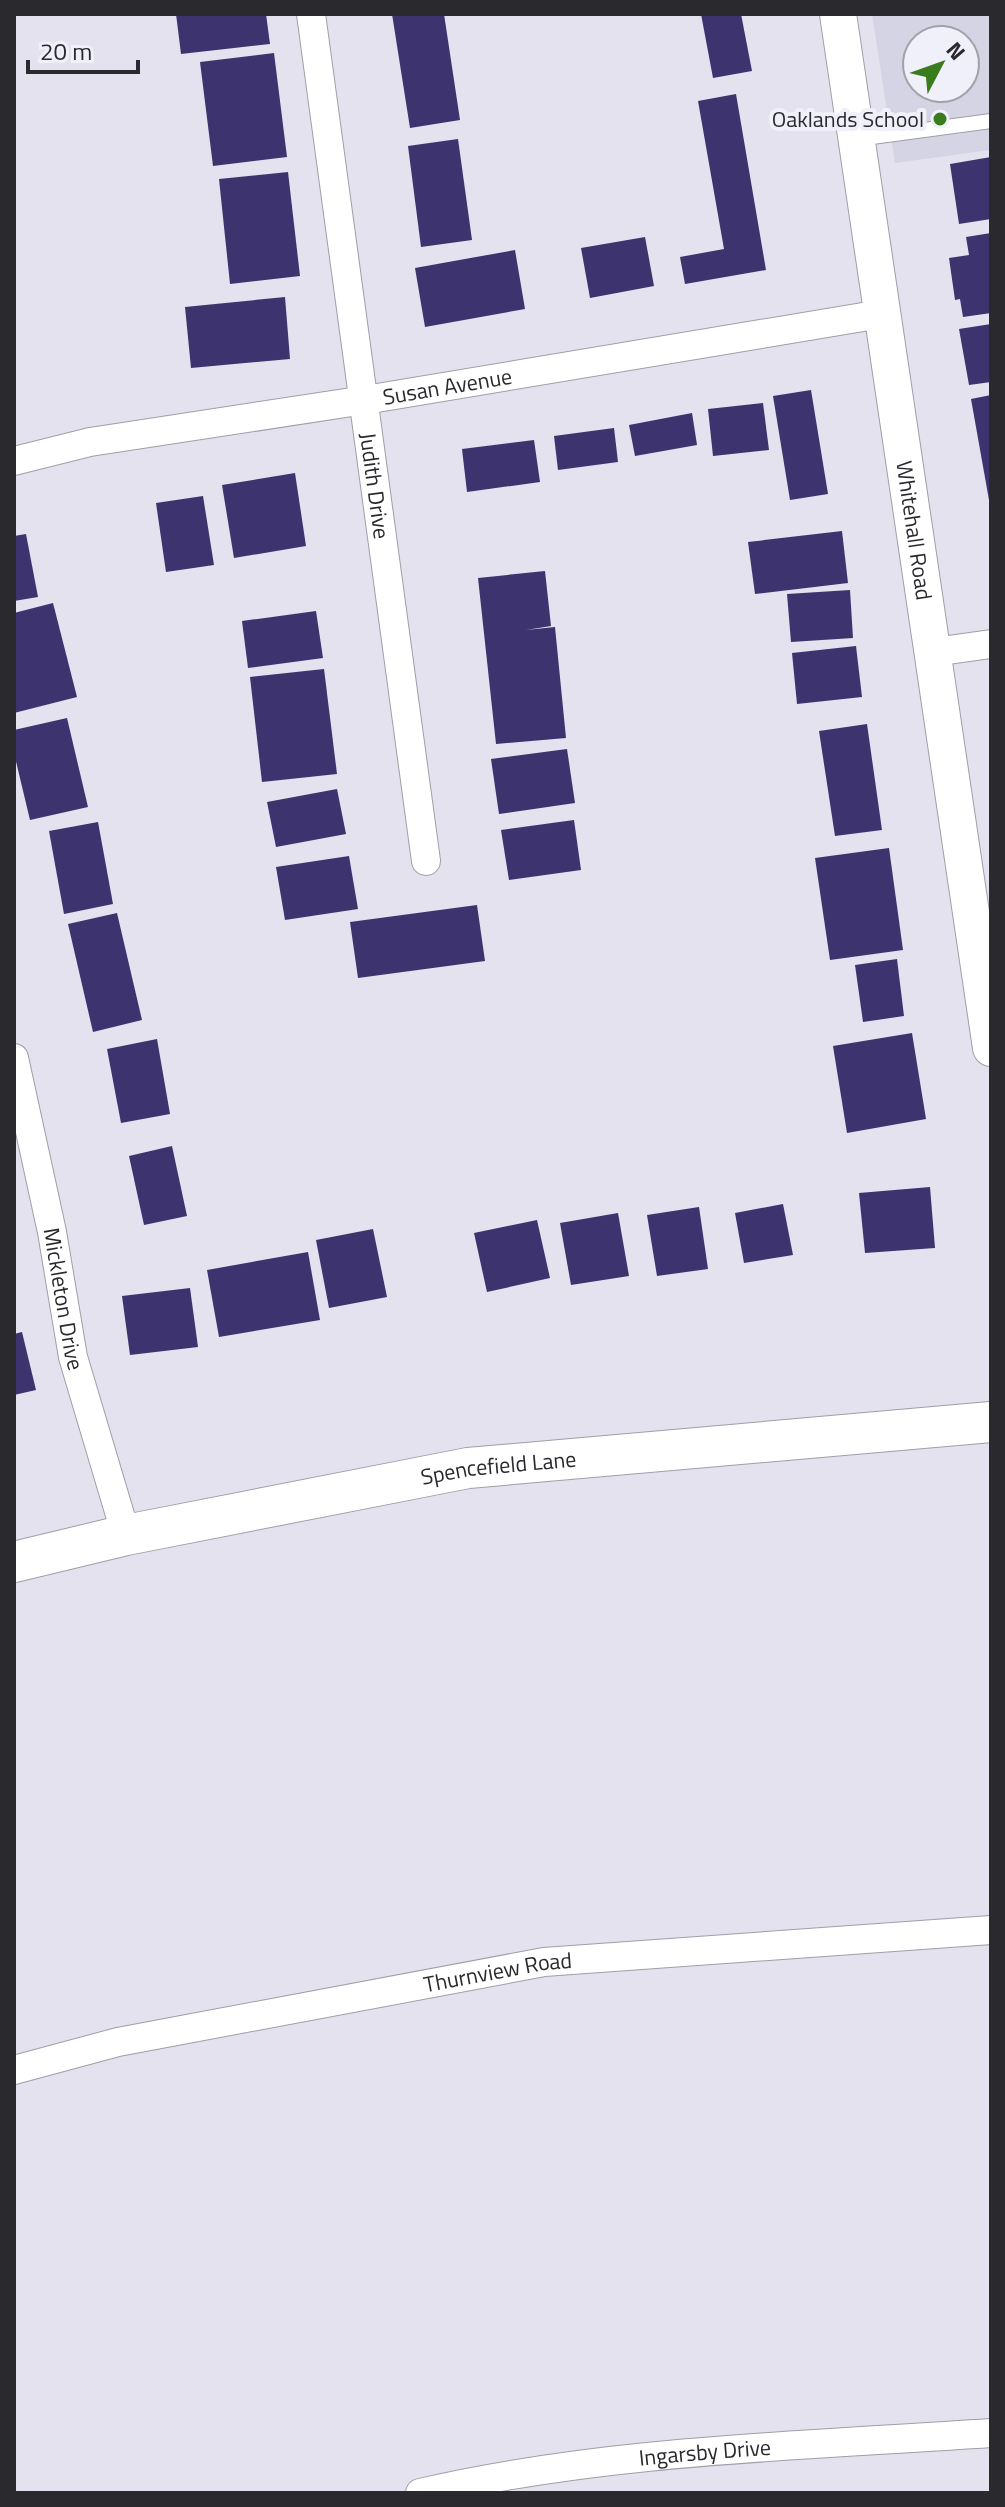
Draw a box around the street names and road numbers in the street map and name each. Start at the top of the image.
street label: Susan Avenue [380,359,514,414]
street label: Judith Drive [351,430,399,541]
street label: Whitehall Road [887,458,942,602]
street label: Mickleton Drive [35,1225,93,1374]
street label: Spencefield Lane [418,1442,578,1494]
street label: Thurnview Road [421,1943,573,2001]
street label: Ingarsby Drive [637,2430,772,2475]

